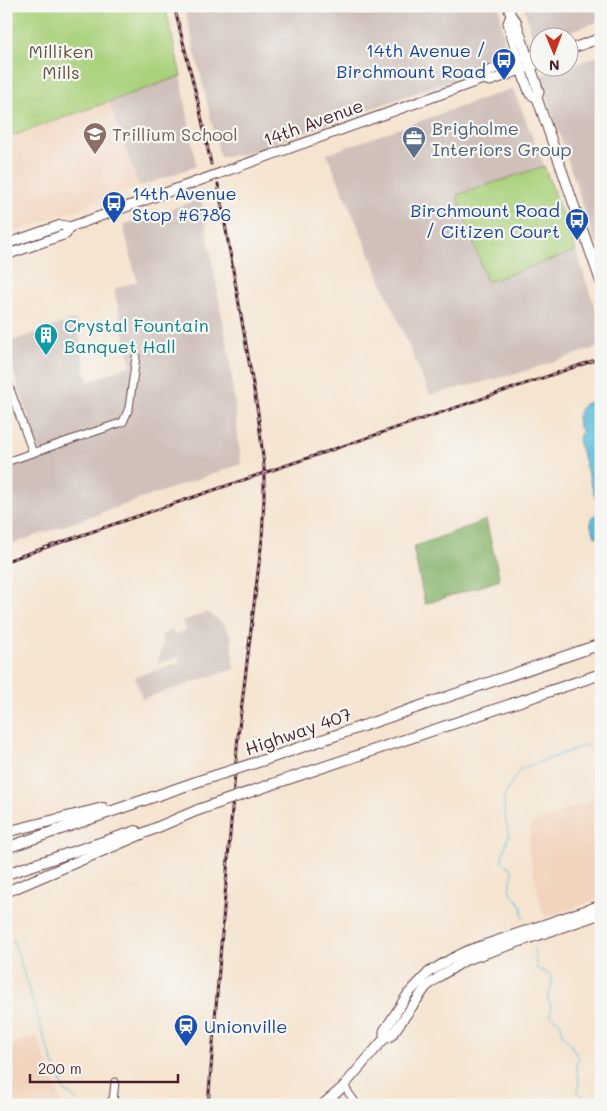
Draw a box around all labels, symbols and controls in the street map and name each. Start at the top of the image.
north arrow [530,28,580,78]
place label: 14th Avenue / Birchmount Road [336,38,486,83]
park label: Milliken Mills [28,39,94,84]
bus stop icon: 14th Avenue / Birchmount Road [491,47,517,81]
text: N [549,56,560,75]
street label: 14th Avenue [260,93,366,151]
place label: Brigholme Interiors Group [432,116,572,161]
school or university icon: Trillium School [82,121,108,155]
place label: Trillium School [112,122,238,146]
office icon: Brigholme Interiors Group [401,125,427,159]
place label: 14th Avenue Stop #6786 [132,181,237,226]
bus stop icon: 14th Avenue Stop #6786 [101,190,127,224]
place label: Birchmount Road / Citizen Court [410,198,560,243]
bus stop icon: Birchmount Road / Citizen Court [564,207,590,241]
place label: Crystal Fountain Banquet Hall [64,313,209,358]
building icon: Crystal Fountain Banquet Hall [33,322,59,356]
street label: Highway 407 [242,702,354,760]
station icon: Unionville [173,1013,199,1047]
place label: Unionville [204,1014,287,1038]
scale bar [30,1051,178,1083]
text: 200 m [38,1058,82,1078]

